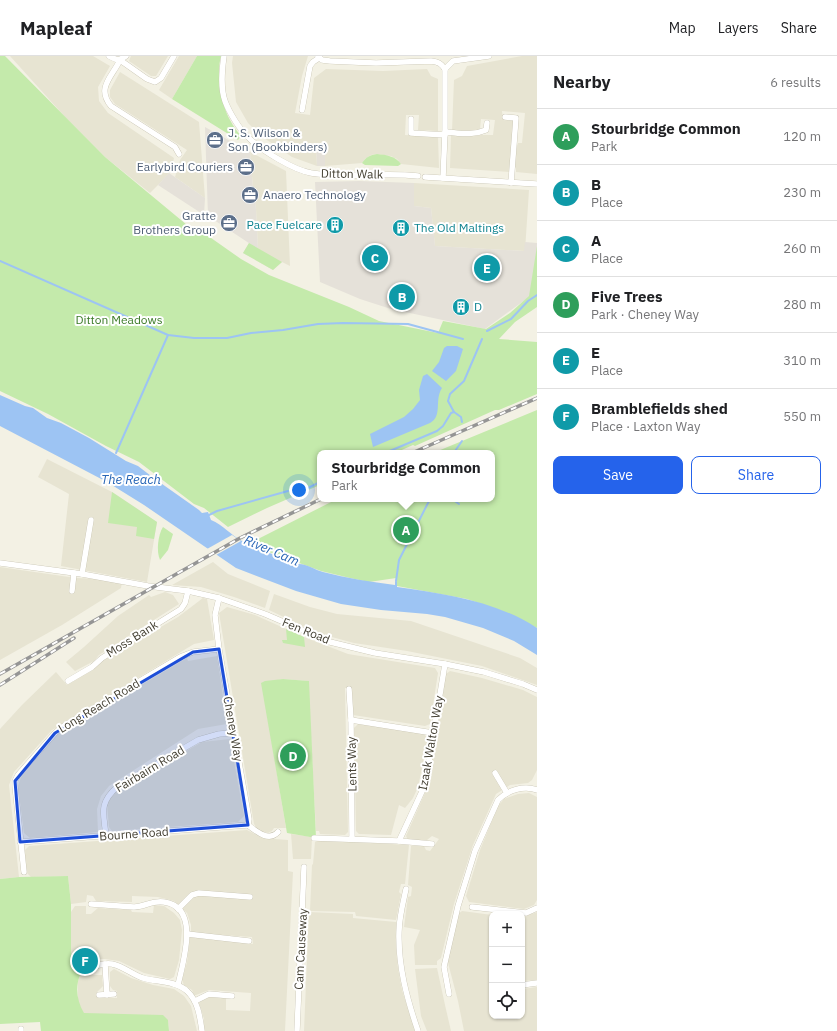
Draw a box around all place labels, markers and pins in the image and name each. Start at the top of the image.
place label: J. S. Wilson & Son (Bookbinders) [228,125,328,154]
office icon: J. S. Wilson & Son (Bookbinders) [205,130,225,150]
office icon: Earlybird Couriers [236,157,256,177]
place label: Earlybird Couriers [137,159,233,174]
office icon: Anaero Technology [240,185,260,205]
place label: Anaero Technology [263,187,366,202]
place label: Gratte Brothers Group [133,208,216,237]
office icon: Gratte Brothers Group [219,213,239,233]
building icon: Pace Fuelcare [325,215,345,235]
place label: Pace Fuelcare [247,217,322,232]
building icon: The Old Maltings [391,218,411,238]
place label: The Old Maltings [414,220,504,235]
pin: C [362,243,388,273]
pin: E [474,253,500,283]
pin: B [389,282,415,312]
building icon: D [451,297,471,317]
place label: D [474,299,482,314]
pin: A [393,515,419,545]
pin: D [280,741,306,771]
pin: F [72,946,98,976]

